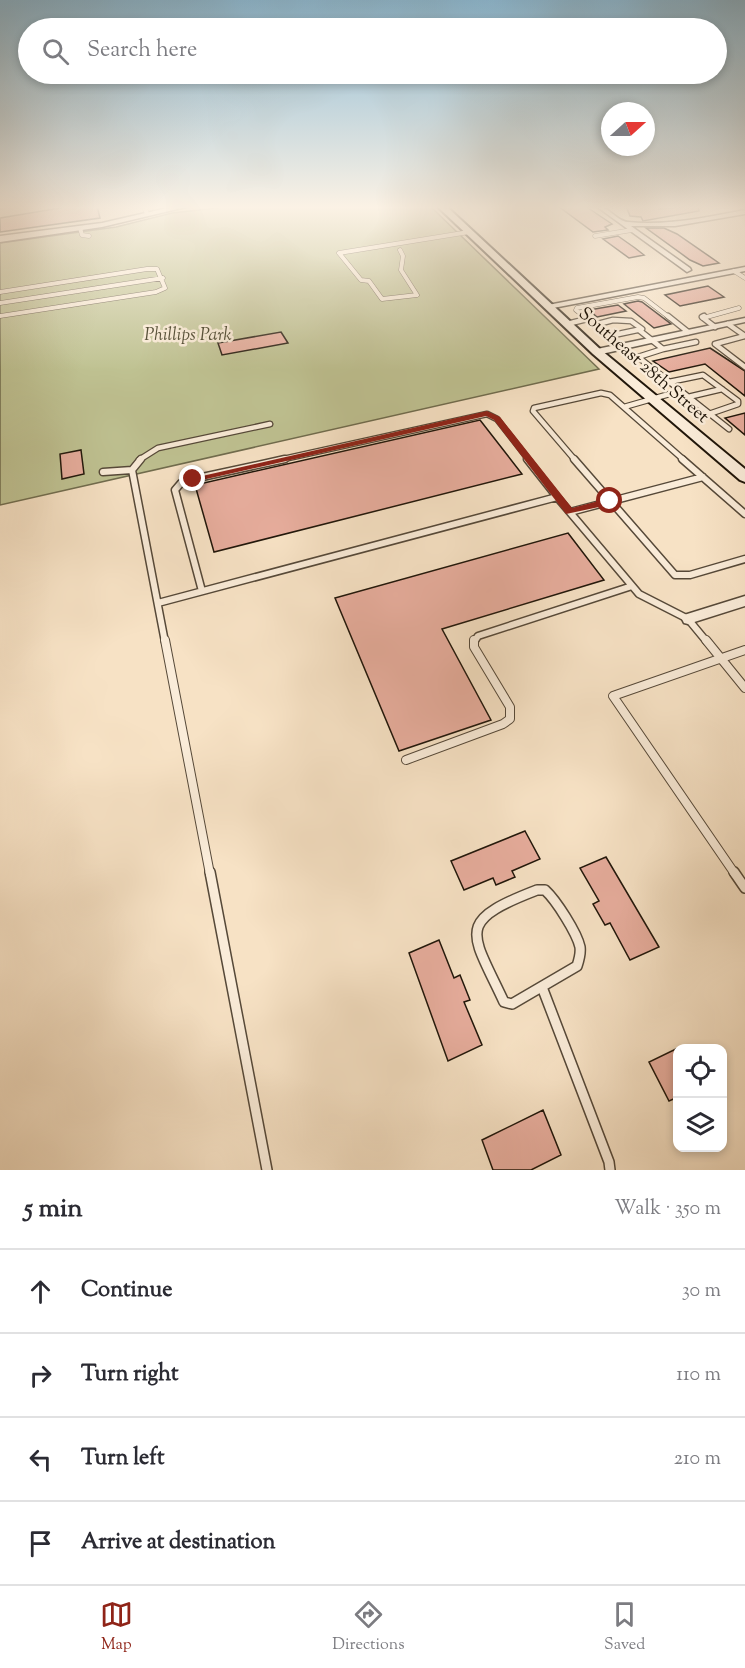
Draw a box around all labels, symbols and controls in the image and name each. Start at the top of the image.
search box [18,18,727,84]
icon: search [39,35,72,68]
text: Search here [87,35,197,67]
north arrow [601,102,655,156]
street label: Southeast 28th Street [572,302,714,430]
park label: Phillips Park [144,323,232,349]
route end [179,465,205,491]
route start [596,487,622,513]
map controls [673,1044,727,1152]
button: locate [673,1044,727,1098]
button: layers [673,1098,727,1152]
text: 5 min [24,1191,83,1228]
text: Walk · 350 m [614,1195,721,1224]
icon: ahead [24,1275,57,1308]
text: Continue [81,1275,172,1307]
text: 30 m [682,1277,721,1306]
icon: right [24,1359,57,1392]
text: Turn right [81,1359,178,1391]
text: 110 m [676,1361,721,1390]
icon: left [24,1443,57,1476]
text: Turn left [81,1443,164,1475]
text: 210 m [674,1445,721,1474]
icon: arrive [24,1527,57,1560]
text: Arrive at destination [81,1527,276,1559]
tab: Map [100,1598,133,1657]
tab: Directions [332,1598,405,1657]
tab: Saved [604,1598,645,1657]

